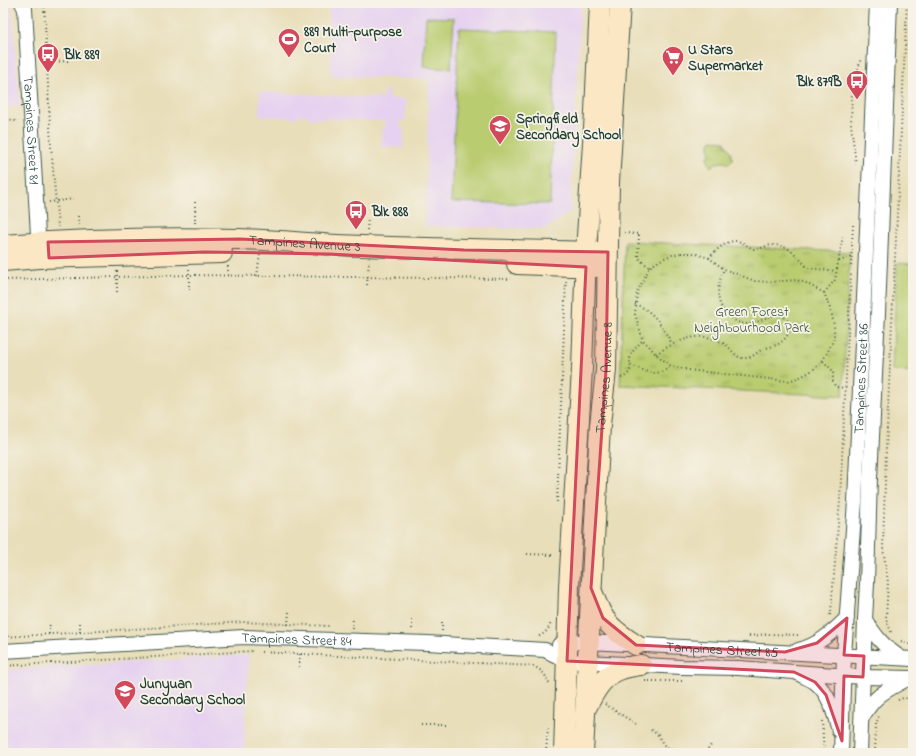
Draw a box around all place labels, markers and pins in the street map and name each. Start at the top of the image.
place label: 889 Multi-purpose Court [303,22,402,59]
sports icon: 889 Multi-purpose Court [276,26,302,59]
place label: U Stars Supermarket [688,40,763,77]
bus stop icon: Blk 889 [35,41,61,74]
supermarket icon: U Stars Supermarket [660,44,686,77]
place label: Blk 889 [63,45,100,66]
bus stop icon: Blk 879B [844,68,870,101]
place label: Blk 879B [796,72,843,93]
place label: Springfield Secondary School [516,109,622,148]
school or university icon: Springfield Secondary School [487,113,513,146]
bus stop icon: Blk 888 [343,198,369,231]
place label: Blk 888 [371,202,409,223]
place label: Junyuan Secondary School [140,674,246,713]
school or university icon: Junyuan Secondary School [112,678,138,711]

